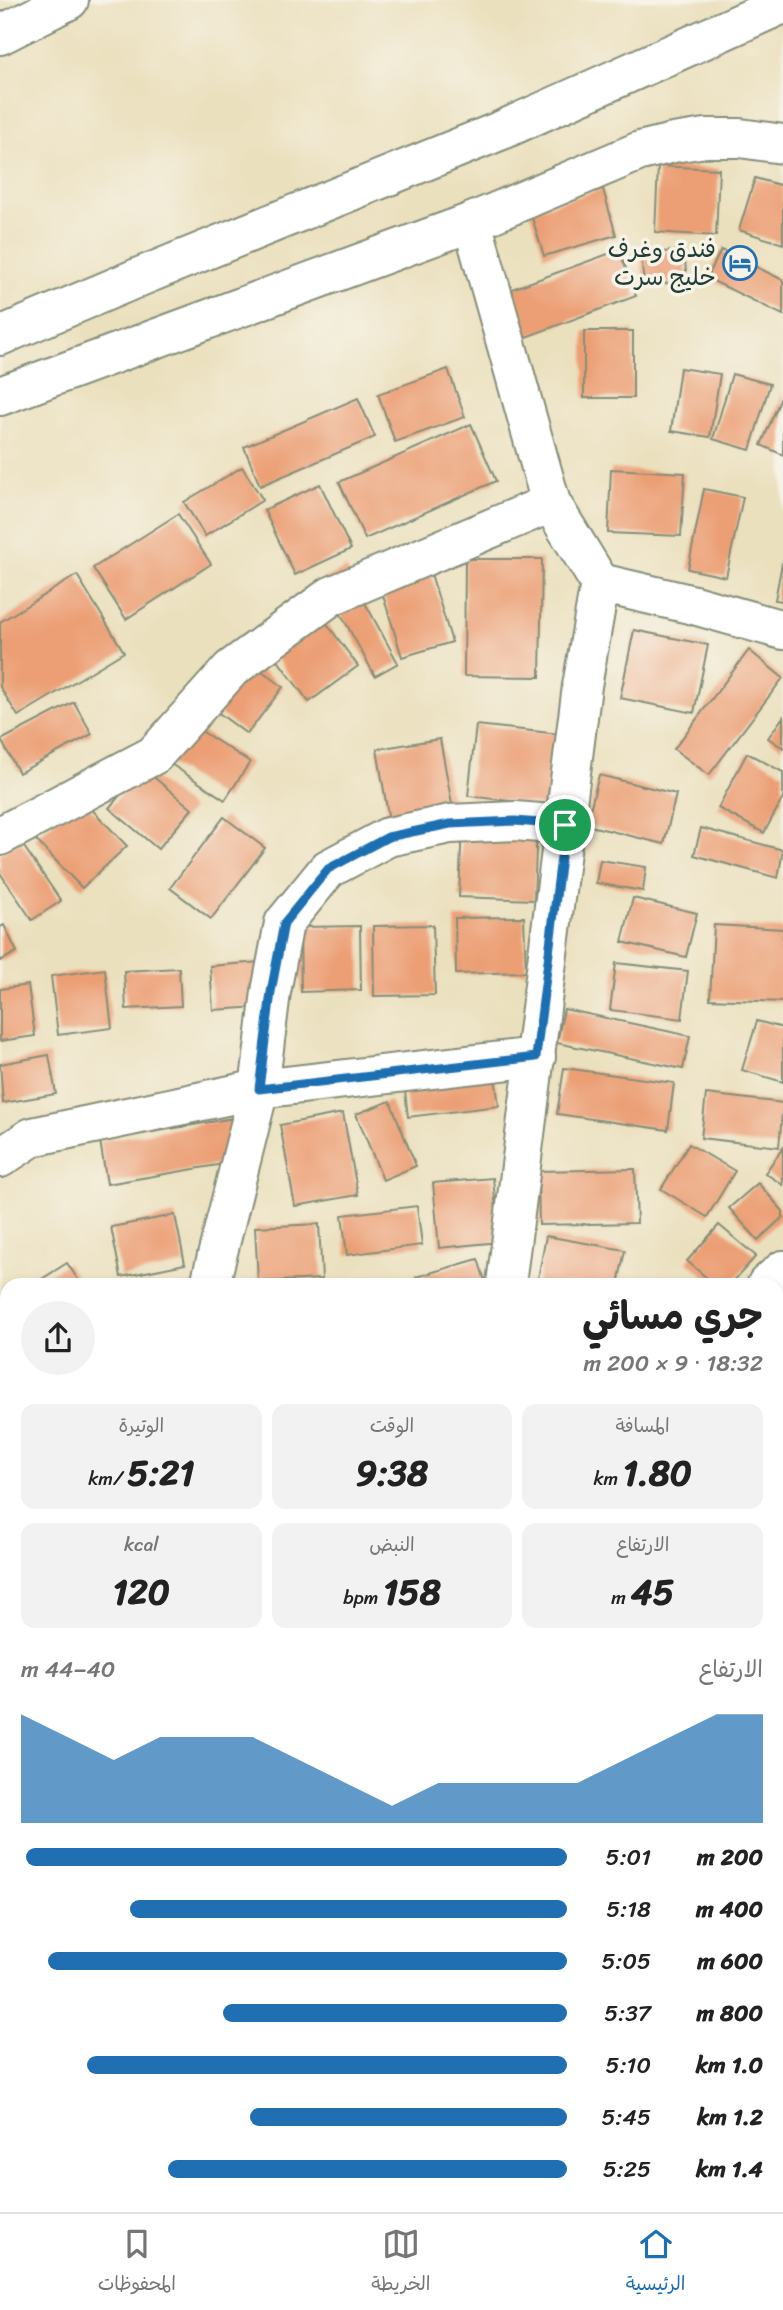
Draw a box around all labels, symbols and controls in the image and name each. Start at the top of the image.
place label: فندق وغرف خليج سرت [608,228,716,298]
hotel icon: فندق وغرف خليج سرت [721,244,759,282]
pin [535,795,595,855]
icon: arrive [546,806,584,844]
text: جري مسائي [582,1283,763,1350]
button: share [21,1301,95,1375]
text: 18:32 · 9 × 200 m [583,1343,763,1384]
text: الوتيرة [118,1409,164,1442]
text: الوقت [370,1409,414,1442]
text: المسافة [616,1409,670,1442]
text: 5:21 [127,1442,194,1504]
text: 9:38 [356,1442,428,1504]
text: 1.80 [623,1442,692,1504]
text: /km [88,1462,127,1495]
text: km [593,1462,623,1495]
text: kcal [124,1528,159,1561]
text: النبض [369,1528,415,1561]
text: الارتفاع [616,1528,669,1561]
text: 120 [113,1561,170,1623]
text: 158 [383,1561,441,1623]
text: 45 [631,1561,674,1623]
text: bpm [343,1581,383,1614]
text: m [611,1581,631,1614]
text: 40–44 m [21,1649,115,1690]
text: الارتفاع [699,1649,763,1690]
text: 5:01 [606,1837,651,1878]
text: 200 m [697,1837,763,1878]
text: 5:18 [606,1889,651,1930]
text: 400 m [696,1889,763,1930]
text: 5:05 [601,1941,651,1982]
text: 600 m [697,1941,763,1982]
text: 5:37 [604,1993,651,2034]
text: 800 m [696,1993,763,2034]
text: 5:10 [606,2045,651,2086]
text: 1.0 km [696,2045,763,2086]
text: 5:45 [602,2097,651,2138]
text: 1.2 km [697,2097,763,2138]
text: 5:25 [603,2149,651,2190]
text: 1.4 km [696,2149,763,2190]
tab: المحفوظات [98,2225,176,2300]
tab: الخريطة [371,2225,430,2300]
tab: الرئيسية [626,2225,685,2300]

